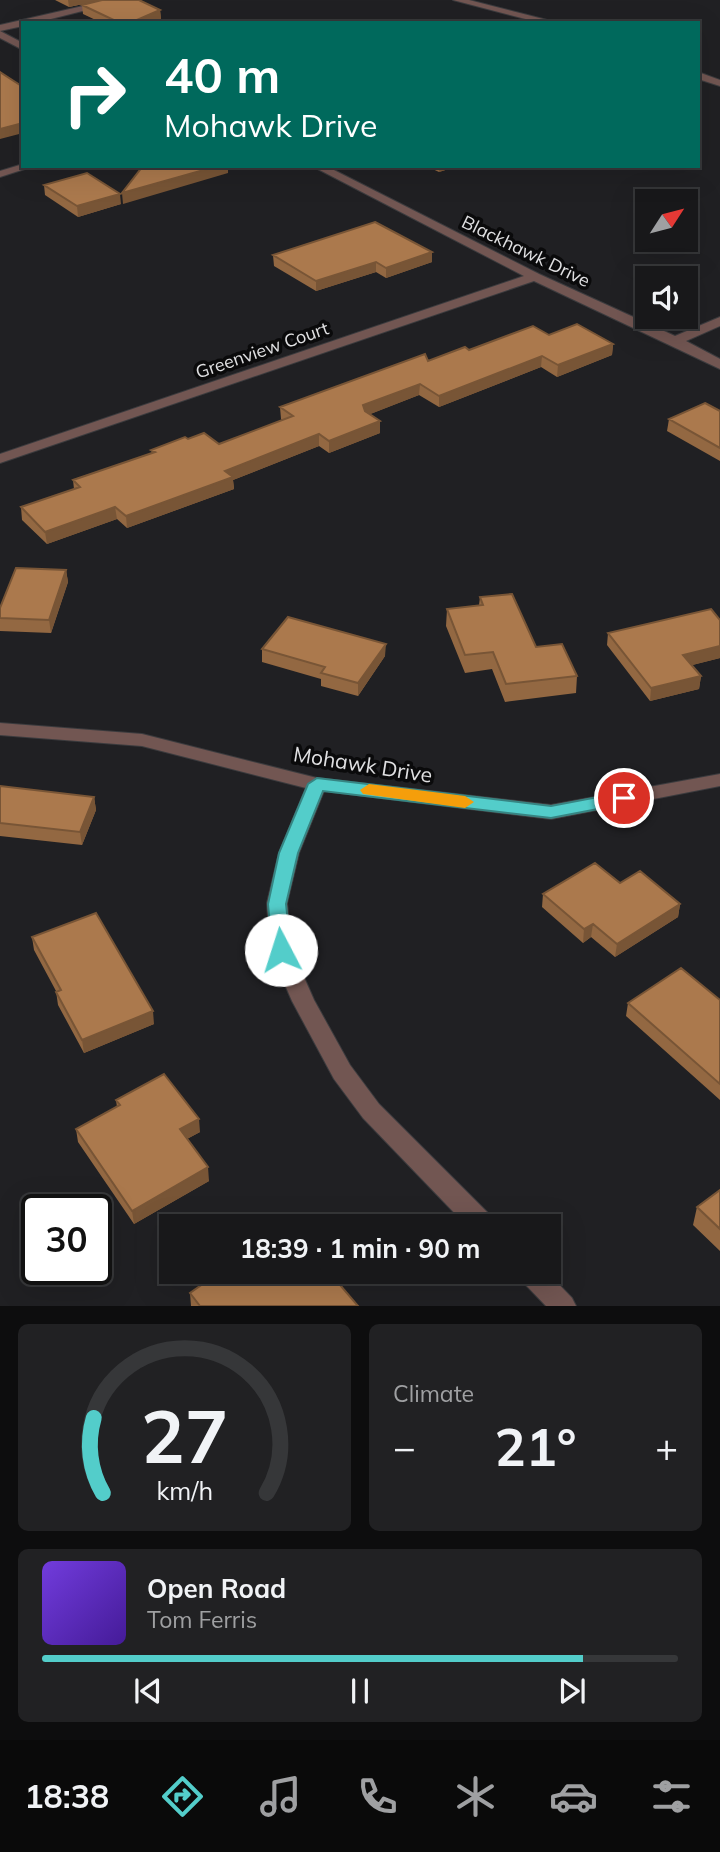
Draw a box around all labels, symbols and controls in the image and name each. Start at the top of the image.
text: 40 m [164,44,280,105]
icon: right [49,49,140,140]
text: Mohawk Drive [164,105,377,145]
north arrow [635,189,698,252]
map controls [635,189,698,329]
street label: Blackhawk Drive [458,210,594,292]
button: sound [635,266,698,329]
street label: Greenview Court [192,316,332,384]
street label: Mohawk Drive [292,740,434,788]
pin [594,768,654,828]
icon: arrive [605,779,643,817]
position arrow [244,913,318,987]
speed limit sign: 30 [21,1194,112,1285]
text: 18:39 · 1 min · 90 m [240,1232,480,1265]
text: Climate [393,1379,474,1408]
text: 27 [141,1391,228,1482]
text: 21° [494,1414,577,1479]
text: − [393,1423,416,1471]
text: + [655,1423,678,1471]
text: km/h [156,1475,213,1506]
text: Open Road [147,1572,286,1605]
text: Tom Ferris [147,1605,257,1634]
icon: previous [129,1672,167,1710]
icon: pause [341,1672,379,1710]
icon: next [553,1672,591,1710]
icon: directions [158,1772,207,1821]
icon: music [256,1772,305,1821]
icon: phone [353,1772,402,1821]
icon: climate [451,1772,500,1821]
icon: car [549,1772,598,1821]
icon: filters [647,1772,696,1821]
text: 18:38 [24,1776,109,1816]

